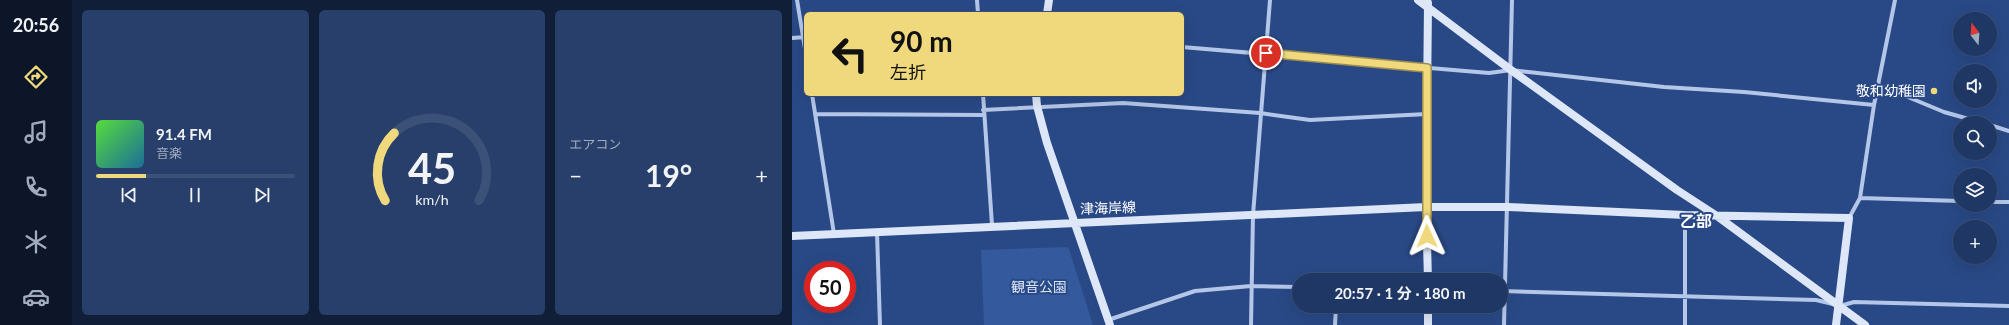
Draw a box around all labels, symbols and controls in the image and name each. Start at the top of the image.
north arrow [1953,12,1997,56]
map controls [1953,12,1997,264]
text: 20:56 [13,14,59,36]
text: 90 m [890,24,953,58]
icon: left [824,28,876,80]
pin [1249,36,1283,70]
icon: arrive [1255,42,1277,64]
text: 左折 [890,61,926,83]
icon: directions [22,63,50,91]
button: sound [1953,64,1997,108]
place label: 敬和幼稚園 [1856,82,1926,99]
marker: 敬和幼稚園 [1929,86,1939,96]
button: search [1953,116,1997,160]
icon: music [22,118,50,146]
text: 91.4 FM [156,125,212,143]
text: エアコン [569,136,621,152]
text: 45 [408,142,456,192]
text: 音楽 [156,145,182,161]
text: 19° [645,157,692,193]
text: − [569,162,582,189]
text: + [755,162,768,189]
button: layers [1953,168,1997,212]
icon: phone [22,173,50,201]
icon: previous [118,184,140,206]
icon: pause [184,184,206,206]
icon: next [251,184,273,206]
text: km/h [415,190,449,207]
street label: 津海岸線 [1080,198,1136,217]
district label: 乙部 [1680,211,1712,230]
position arrow [1406,215,1448,257]
button: + [1953,220,1997,264]
icon: climate [22,228,50,256]
speed limit sign: 50 [804,261,856,313]
park label: 観音公園 [1011,278,1067,295]
icon: car [22,283,50,311]
text: 20:57 · 1 分 · 180 m [1334,284,1466,302]

